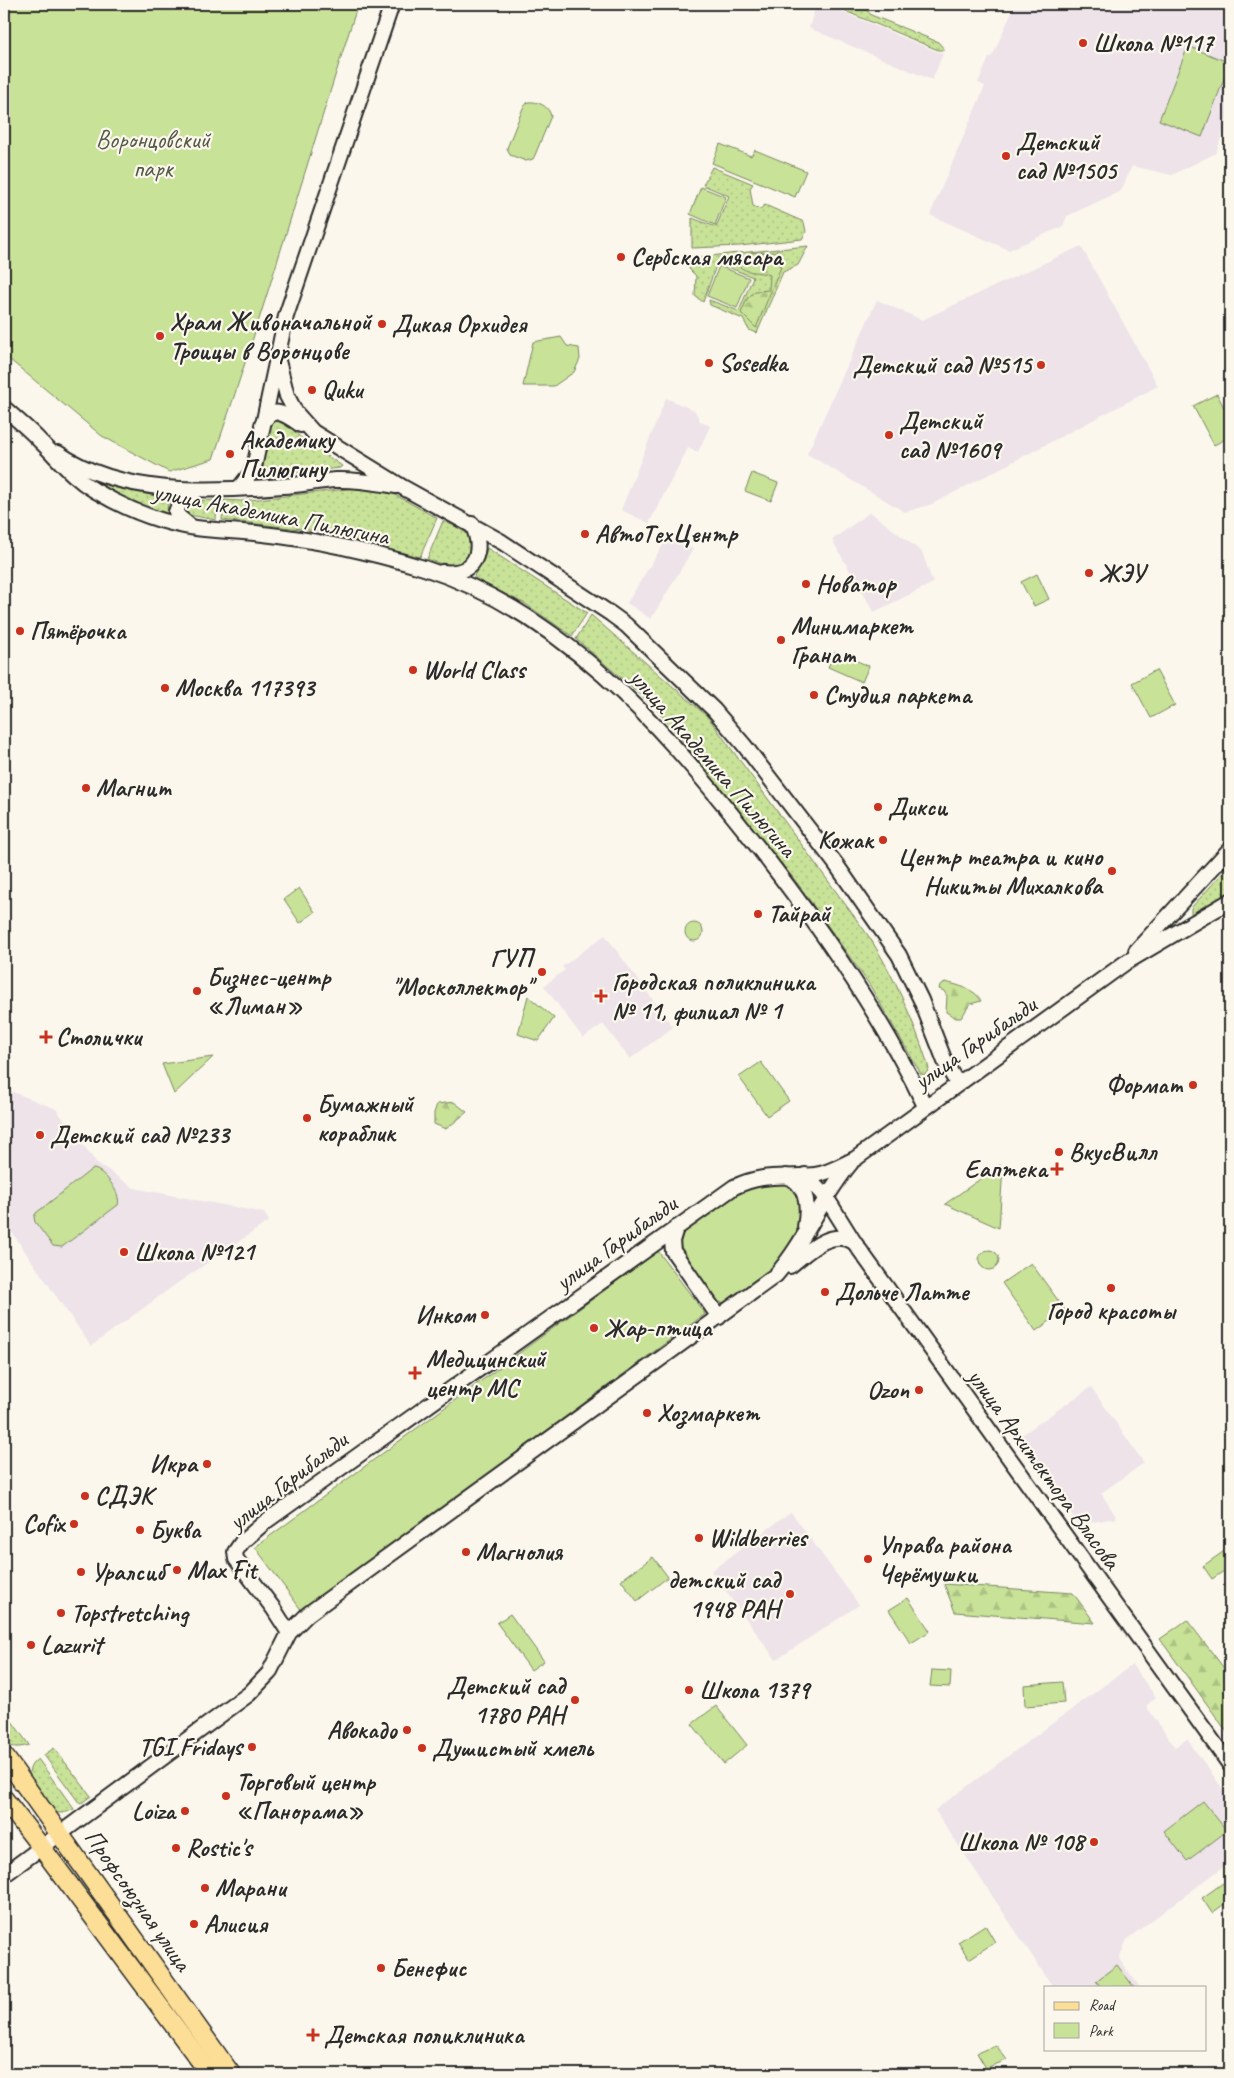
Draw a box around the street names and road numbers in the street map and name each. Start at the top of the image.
street label: улица Академика Пилюгина [149,475,393,553]
street label: улица Академика Пилюгина [621,661,805,865]
street label: улица Гарибальди [906,988,1044,1098]
street label: улица Гарибальди [547,1187,685,1299]
street label: улица Архитектора Власова [959,1360,1129,1578]
street label: улица Гарибальди [220,1423,355,1539]
street label: Профсоюзная улица [76,1823,200,1979]

